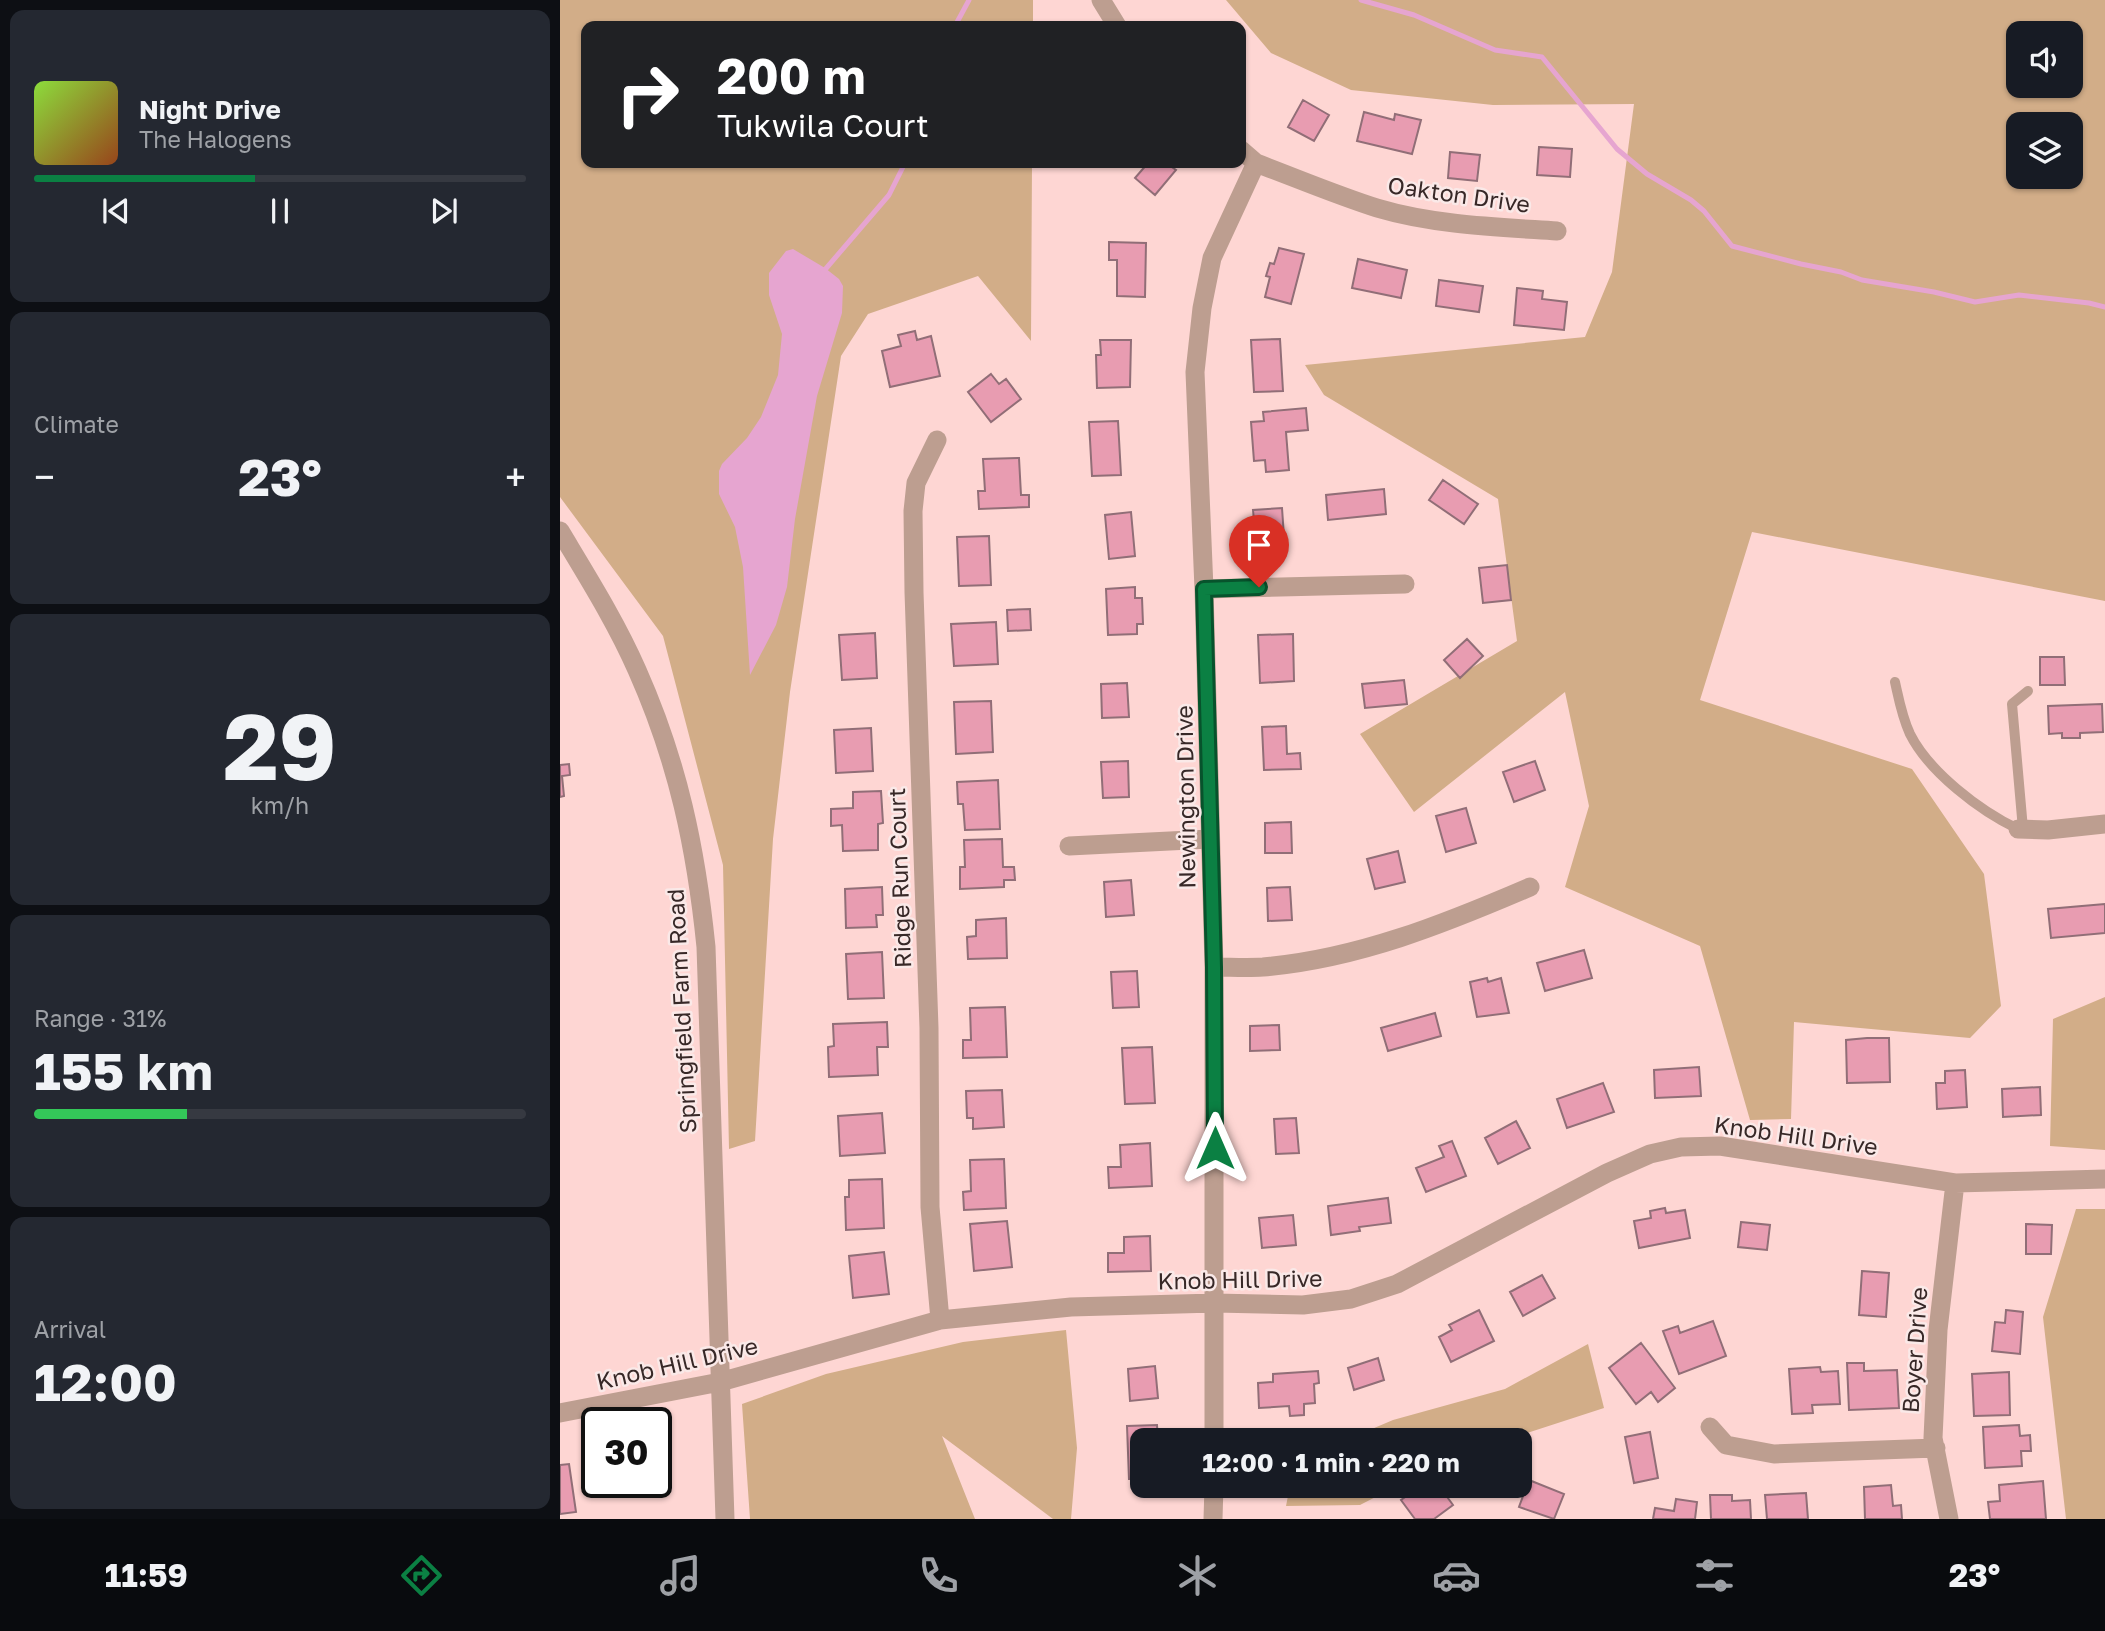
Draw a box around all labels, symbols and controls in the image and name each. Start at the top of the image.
map controls [2006,21,2083,189]
button: sound [2006,21,2083,98]
text: 200 m [717,46,866,105]
icon: right [602,49,693,140]
text: Night Drive [139,94,281,125]
text: Tukwila Court [717,106,929,144]
button: layers [2006,112,2083,189]
text: The Halogens [139,125,292,153]
street label: Oakton Drive [1386,170,1532,218]
icon: previous [97,192,135,230]
icon: pause [261,192,299,230]
icon: next [425,192,463,230]
text: Climate [34,410,119,438]
text: 23° [238,445,322,507]
text: − [34,454,55,499]
text: + [505,454,526,499]
pin [1229,515,1289,587]
icon: arrive [1240,526,1278,564]
text: 29 [223,691,337,800]
street label: Newington Drive [1169,705,1201,889]
street label: Ridge Run Court [882,787,916,969]
text: km/h [251,791,309,819]
street label: Springfield Farm Road [661,888,701,1134]
text: Range · 31% [34,1004,166,1032]
text: 155 km [34,1039,213,1101]
street label: Knob Hill Drive [1712,1110,1880,1160]
position arrow [1178,1111,1252,1185]
street label: Knob Hill Drive [1157,1264,1323,1294]
street label: Boyer Drive [1896,1286,1932,1414]
text: Arrival [34,1315,106,1343]
street label: Knob Hill Drive [594,1331,760,1395]
text: 12:00 [34,1350,177,1412]
speed limit sign: 30 [581,1407,672,1498]
text: 12:00 · 1 min · 220 m [1202,1447,1460,1478]
icon: directions [397,1551,446,1600]
icon: music [656,1551,705,1600]
icon: phone [914,1551,963,1600]
icon: climate [1173,1551,1222,1600]
icon: car [1432,1551,1481,1600]
icon: filters [1690,1551,1739,1600]
text: 11:59 [105,1556,188,1594]
text: 23° [1949,1556,2000,1594]

